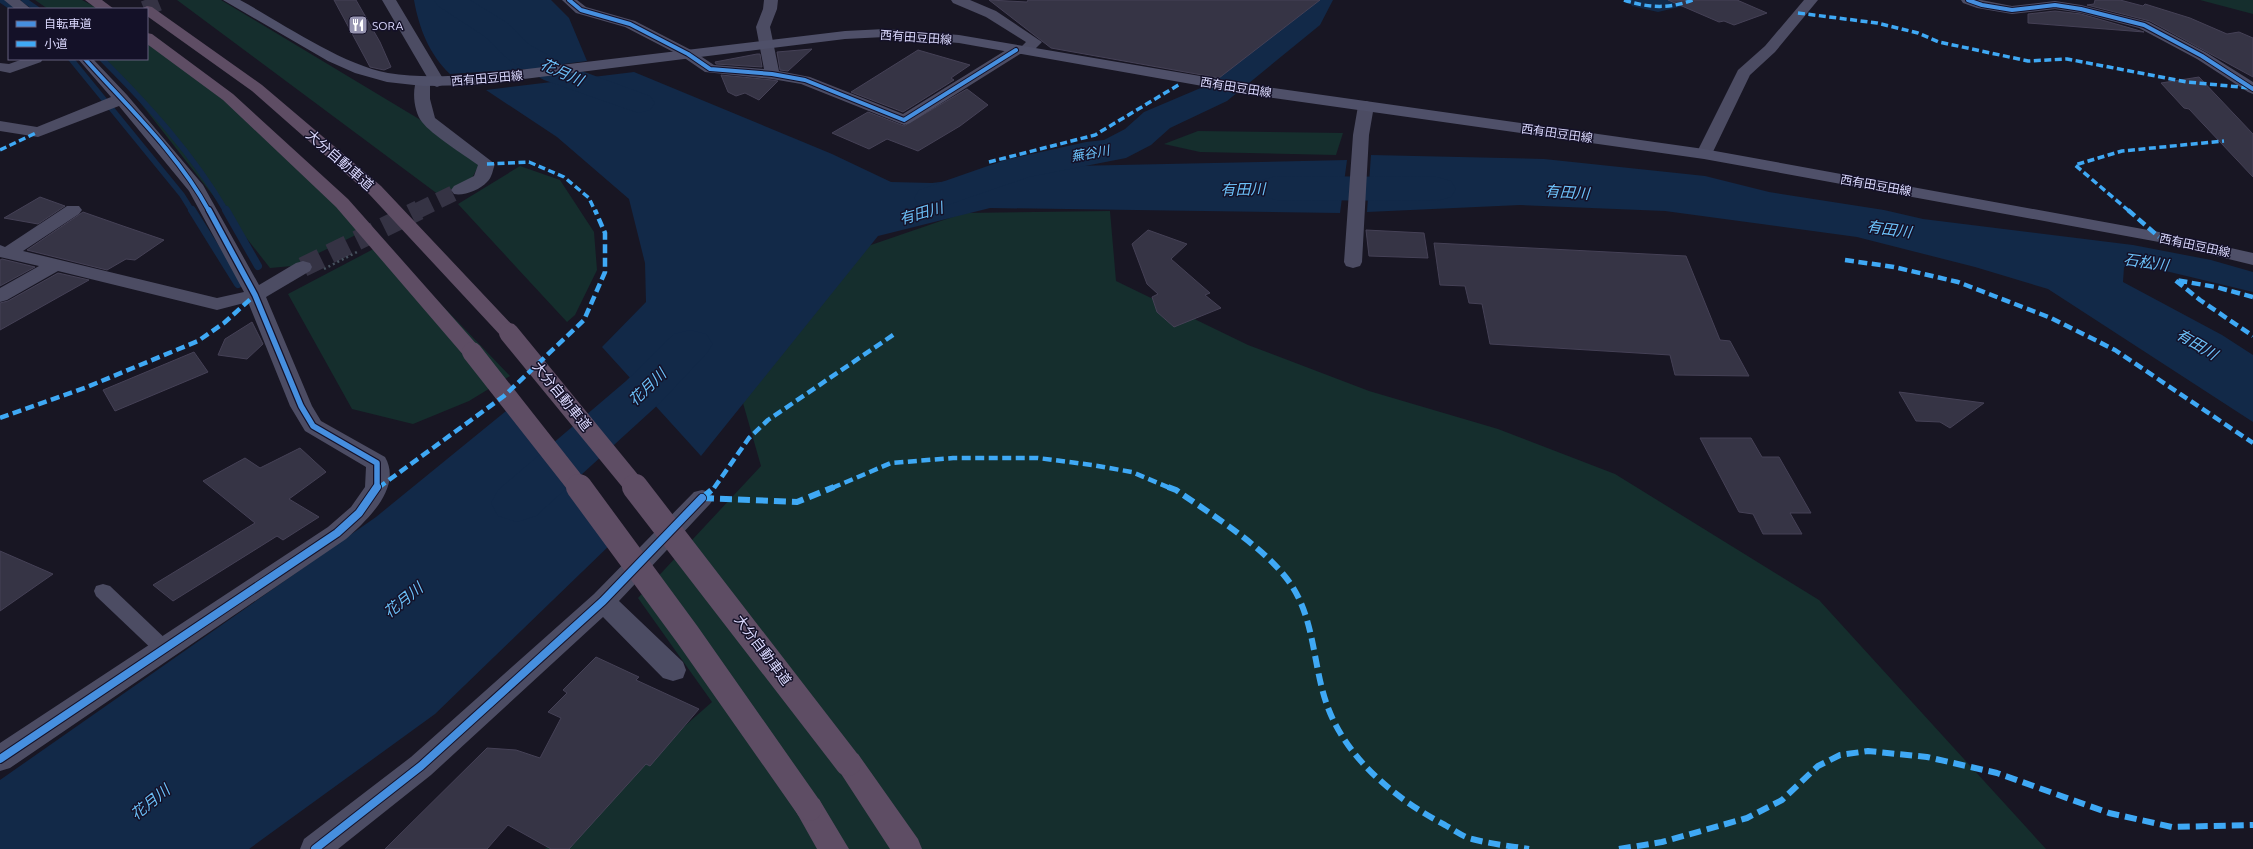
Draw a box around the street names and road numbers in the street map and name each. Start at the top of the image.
street label: 西有田豆田線 [880,28,952,46]
street label: 西有田豆田線 [451,68,523,88]
street label: 西有田豆田線 [1199,75,1273,99]
street label: 西有田豆田線 [1520,122,1594,144]
street label: 大分自動車道 [303,126,377,194]
street label: 西有田豆田線 [1839,172,1913,198]
street label: 西有田豆田線 [2158,231,2232,259]
street label: 大分自動車道 [529,358,595,434]
street label: 大分自動車道 [731,612,795,688]

